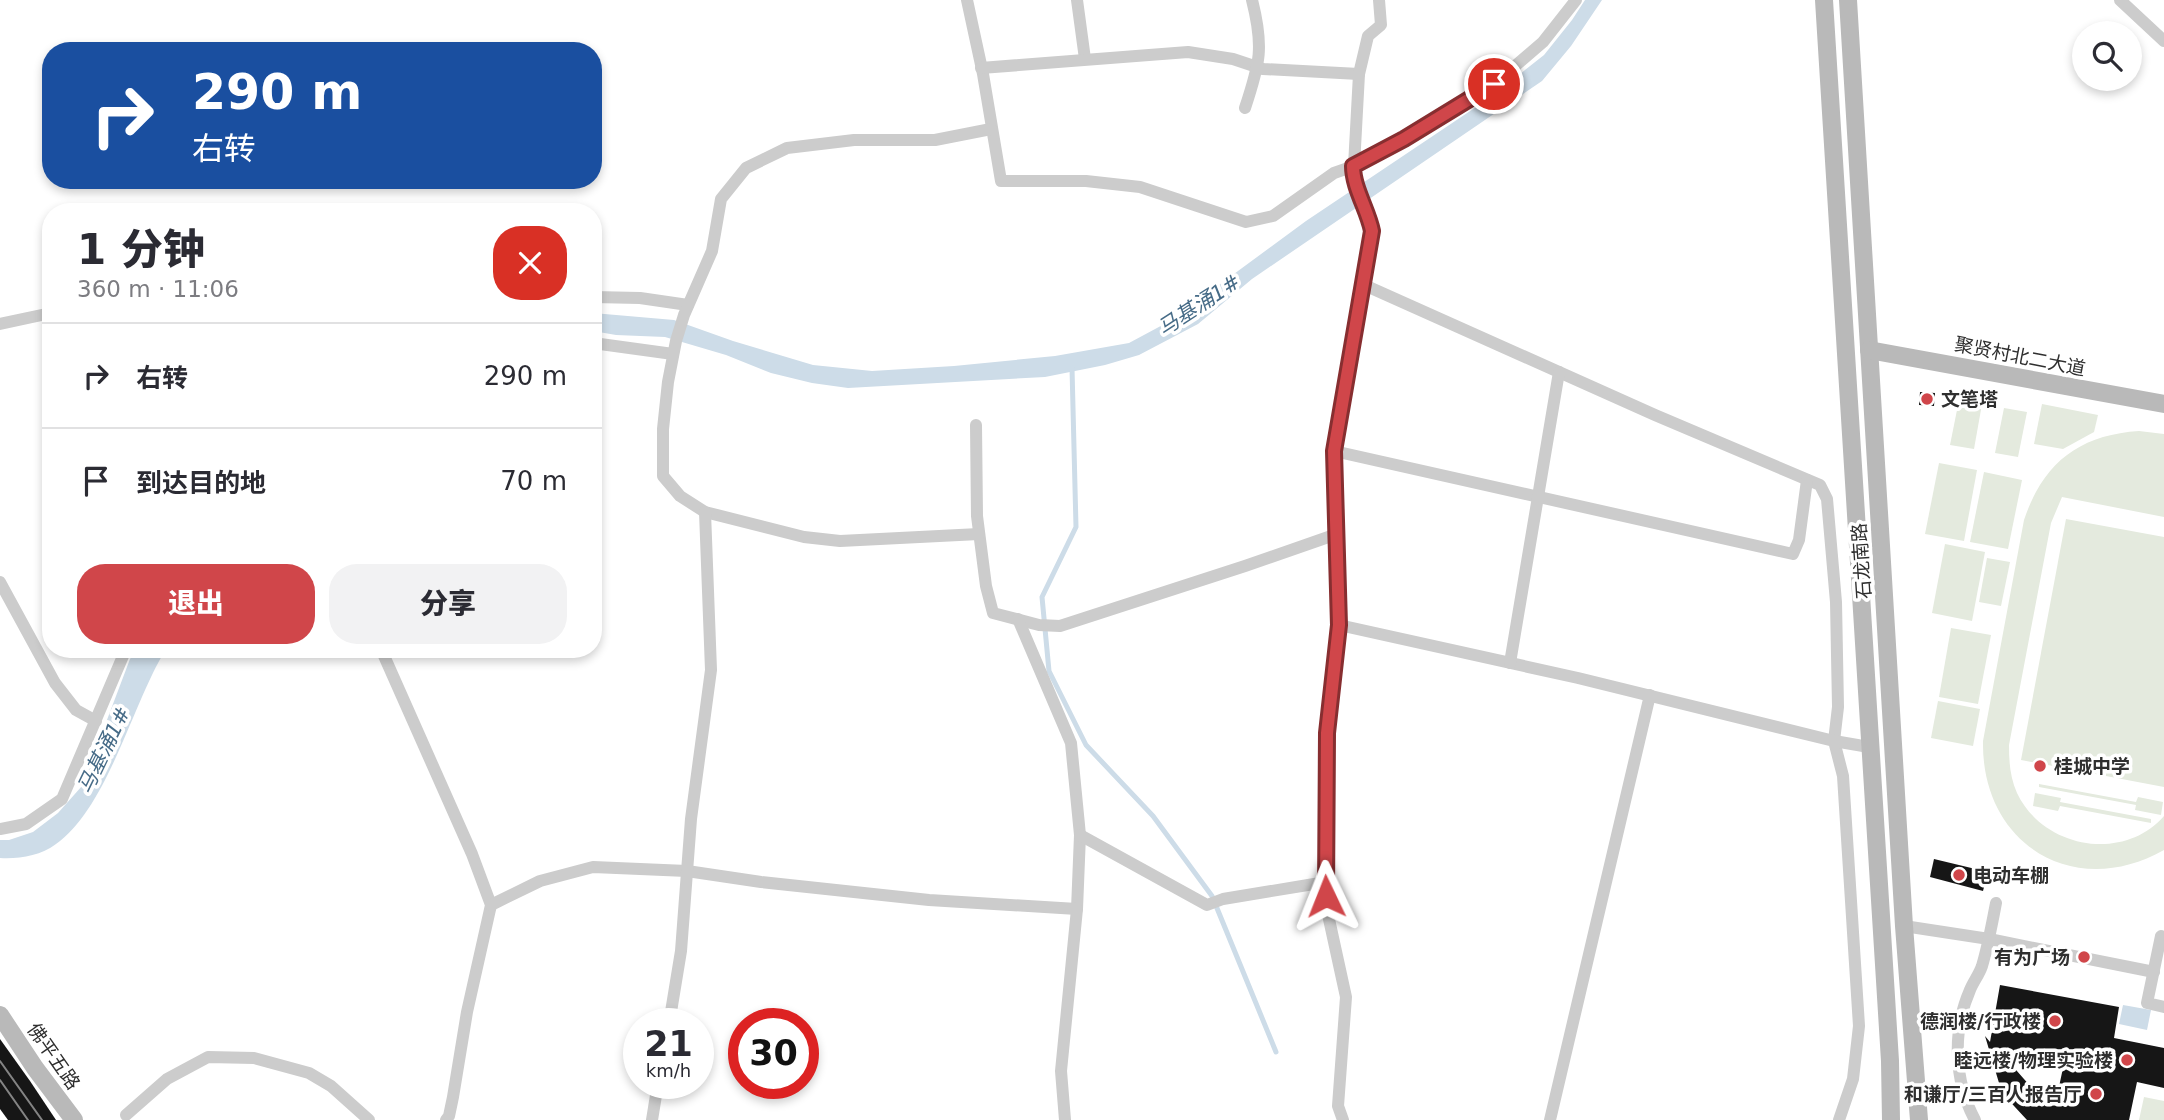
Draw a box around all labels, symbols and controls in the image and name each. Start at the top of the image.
map controls [2072,21,2142,91]
button: search [2072,21,2142,91]
pin [1464,54,1524,114]
text: 290 m [192,64,362,121]
icon: arrive [1475,65,1513,103]
icon: right [77,70,168,161]
text: 右转 [192,130,256,168]
text: 1 分钟 [77,225,205,274]
button: close [493,226,567,300]
water label: 马基涌1# [1153,269,1245,341]
text: 360 m · 11:06 [77,276,239,302]
street label: 聚贤村北二大道 [1953,333,2087,379]
icon: right [77,357,115,395]
text: 290 m [484,361,567,391]
text: 右转 [136,363,188,393]
place label: 文笔塔 [1941,388,1998,410]
marker: 文笔塔 [1919,391,1935,407]
icon: arrive [77,462,115,500]
text: 70 m [500,466,567,496]
text: 到达目的地 [136,468,266,498]
street label: 石龙南路 [1847,522,1875,600]
button: 退出 [77,564,315,644]
button: 分享 [329,564,567,644]
water label: 马基涌1# [73,703,135,797]
place label: 桂城中学 [2054,755,2130,777]
marker: 桂城中学 [2032,758,2048,774]
position arrow [1289,859,1363,933]
place label: 电动车棚 [1973,864,2049,886]
marker: 电动车棚 [1951,867,1967,883]
place label: 有为广场 [1994,946,2070,968]
marker: 有为广场 [2076,949,2092,965]
speed limit sign: 30 [728,1008,819,1099]
place label: 德润楼/行政楼 [1920,1010,2041,1032]
marker: 德润楼/行政楼 [2047,1013,2063,1029]
street label: 佛平五路 [23,1019,85,1093]
text: 21 [644,1024,693,1064]
place label: 睦远楼/物理实验楼 [1954,1049,2113,1071]
marker: 睦远楼/物理实验楼 [2119,1052,2135,1068]
text: km/h [646,1060,691,1081]
place label: 和谦厅/三百人报告厅 [1904,1083,2082,1105]
marker: 和谦厅/三百人报告厅 [2088,1086,2104,1102]

